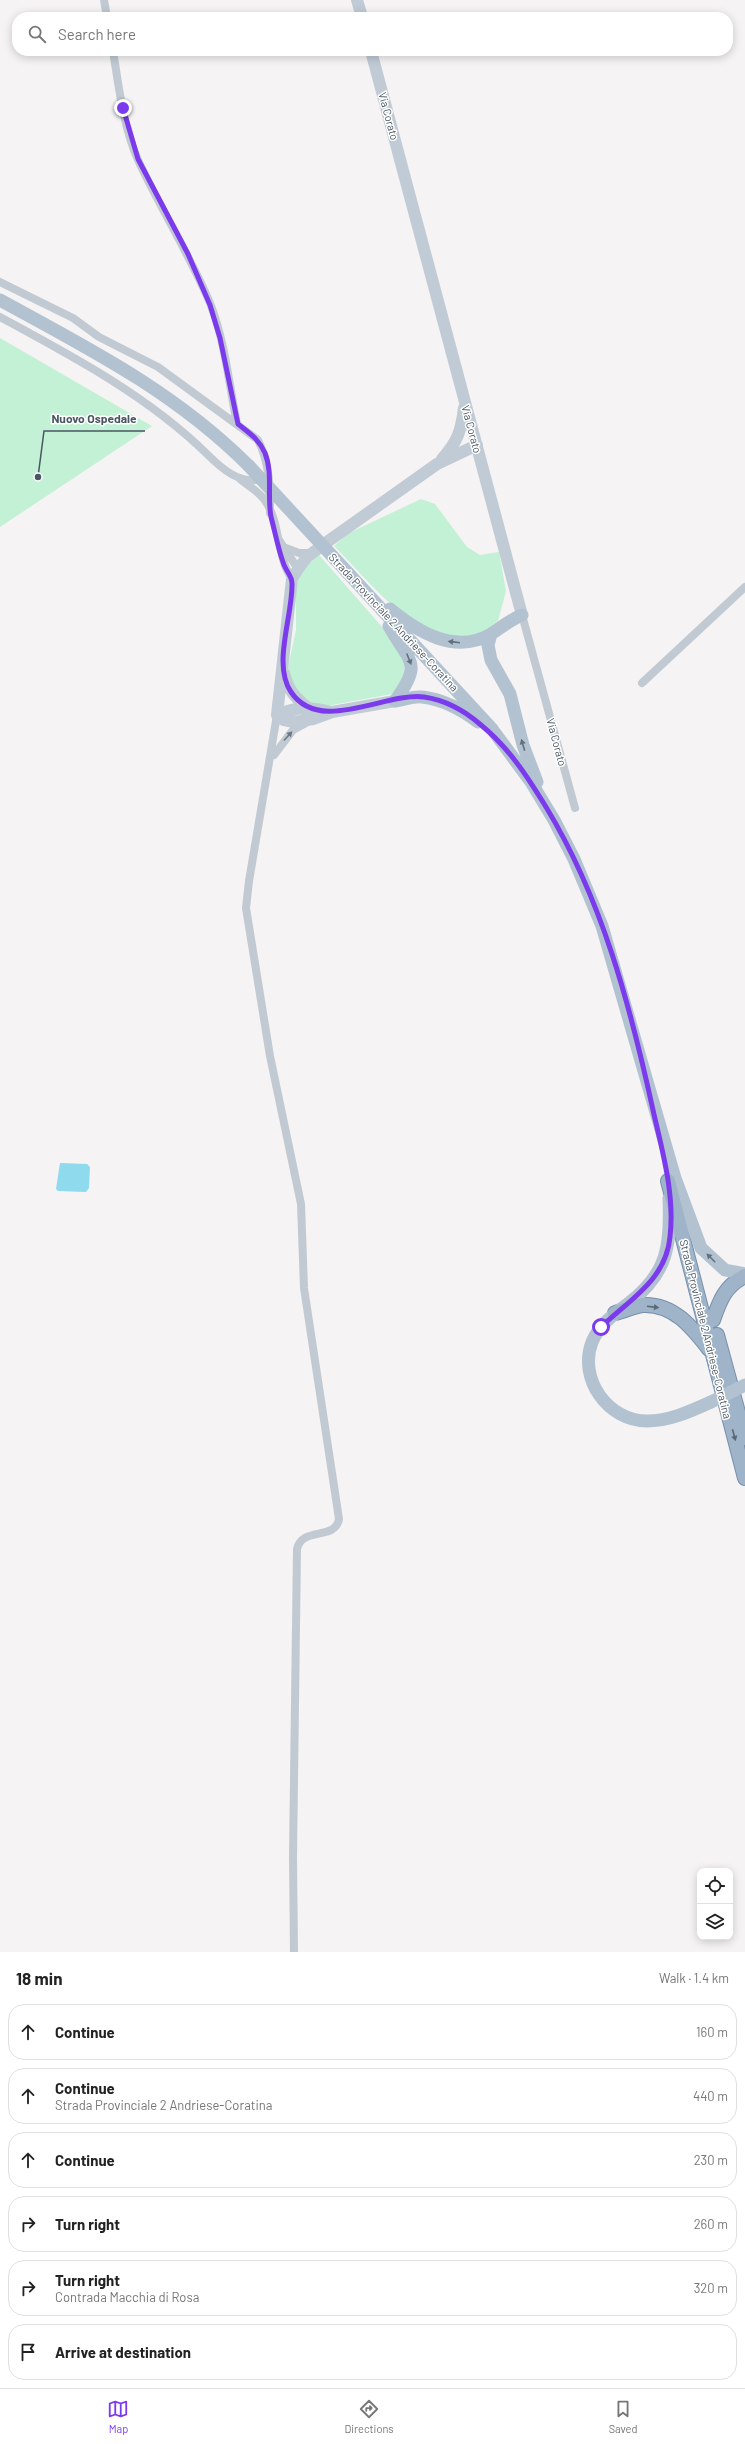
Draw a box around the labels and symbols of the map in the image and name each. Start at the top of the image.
street label: Via Corato [376,91,402,141]
route end [114,99,132,117]
street label: Via Corato [459,404,485,454]
callout: Nuovo Ospedale [44,407,145,431]
text: Nuovo Ospedale [51,411,137,425]
street label: Strada Provinciale 2 Andriese-Coratina [327,550,461,694]
one-way arrow [448,639,460,645]
one-way arrow [407,653,413,665]
street label: Via Corato [544,717,570,767]
one-way arrow [283,731,292,741]
one-way arrow [520,739,526,751]
street label: Strada Provinciale 2 Andriese-Coratina [677,1238,735,1420]
one-way arrow [706,1253,716,1263]
one-way arrow [647,1303,659,1310]
route start [592,1318,610,1336]
one-way arrow [731,1430,737,1442]

